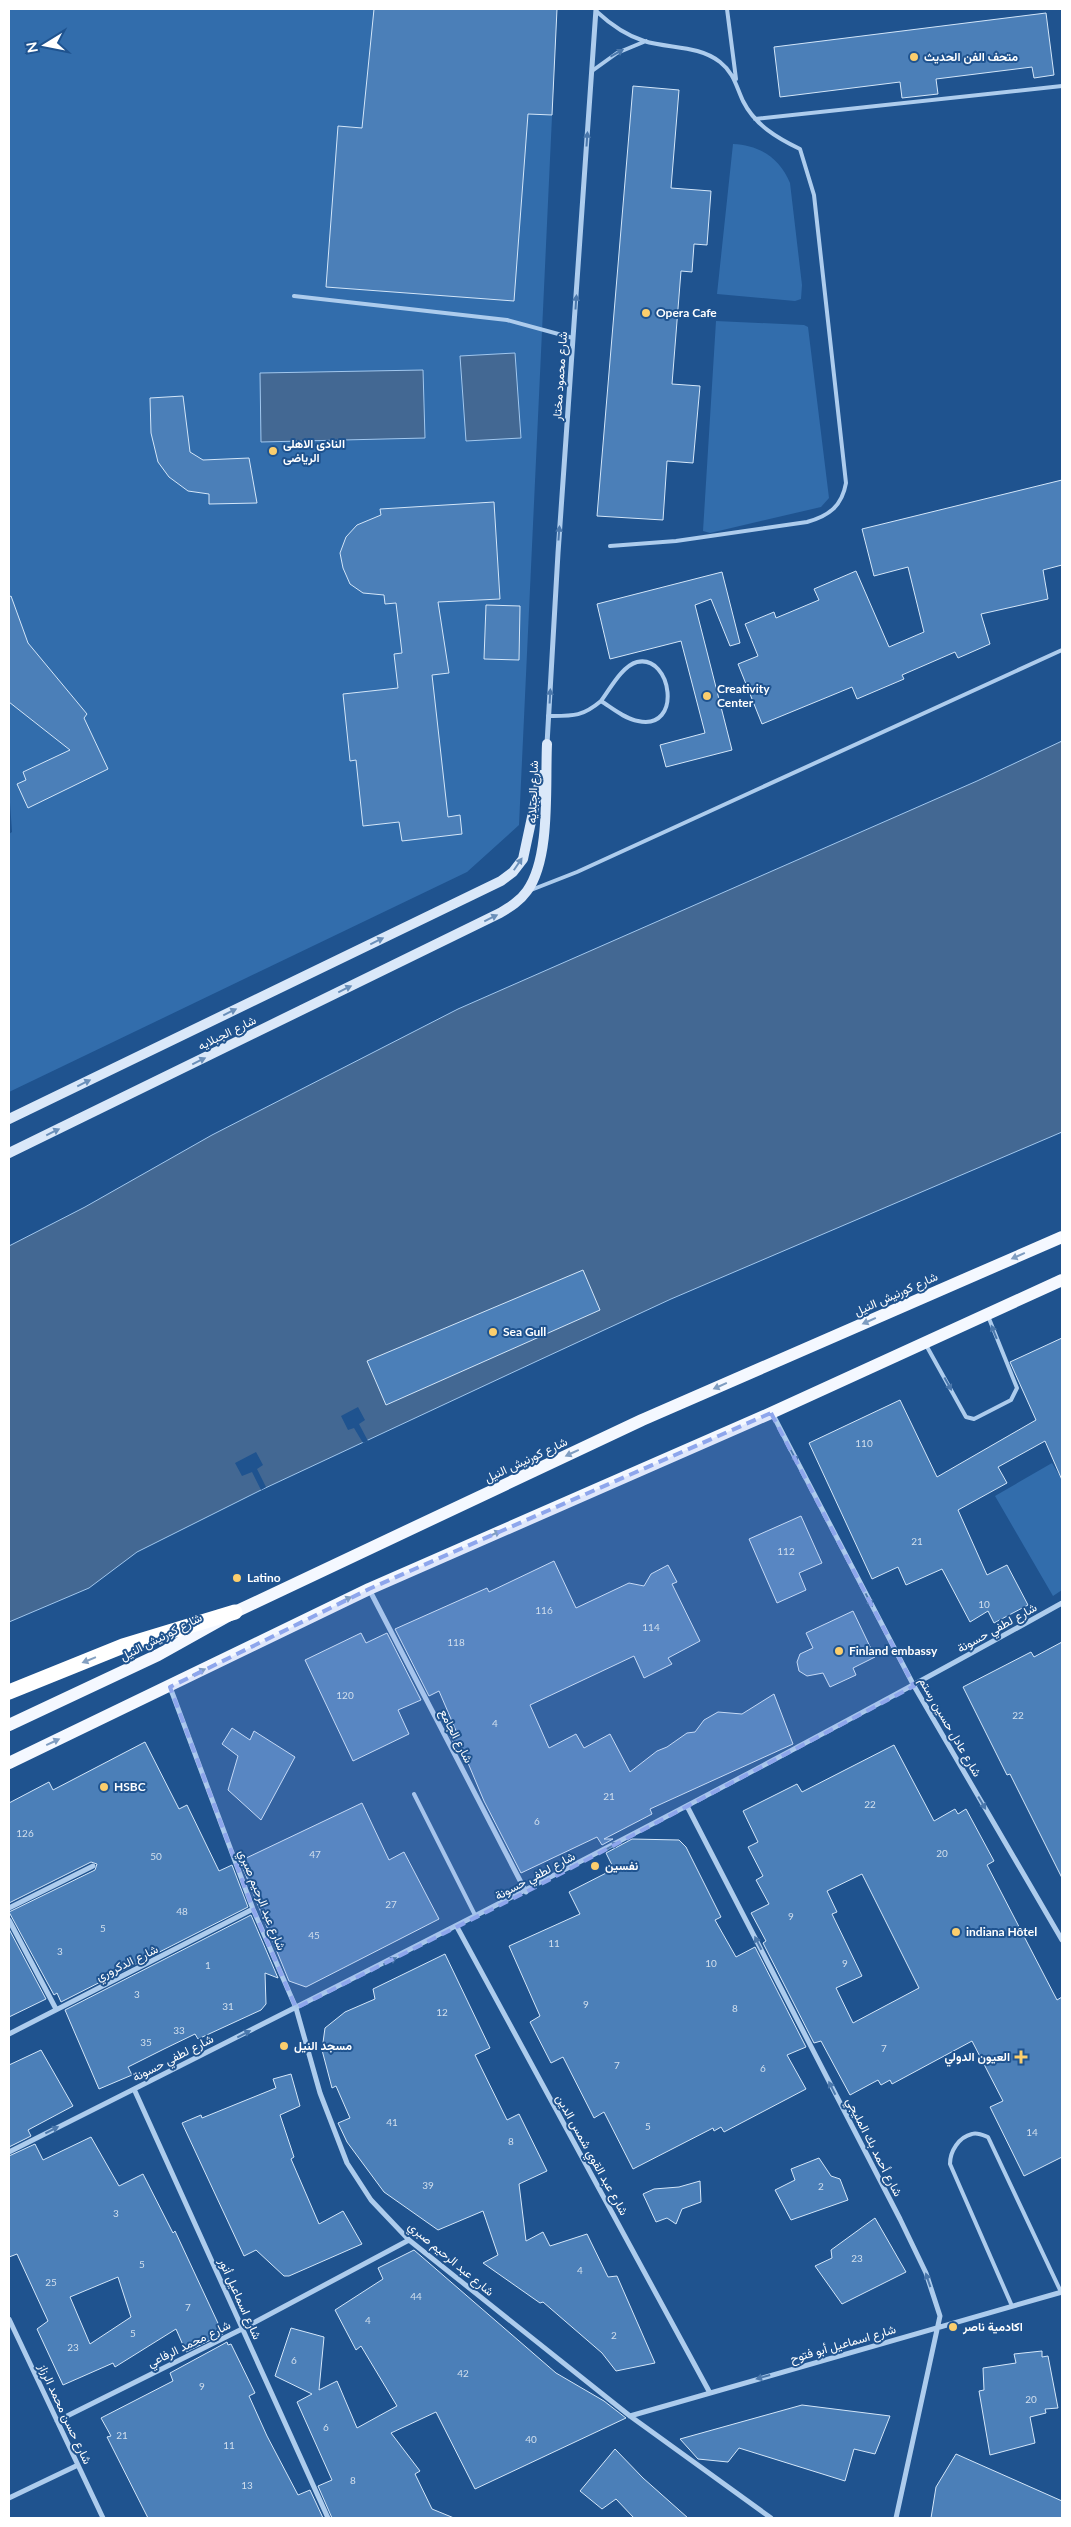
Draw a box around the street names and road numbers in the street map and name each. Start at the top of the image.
street label: شارع محمود مختار [549,331,572,422]
street label: شارع الجبلايه [524,760,543,824]
street label: شارع الجبلايه [195,1012,259,1055]
street label: شارع كورنيش النيل [852,1268,941,1321]
street label: شارع كورنيش النيل [482,1434,571,1487]
street label: شارع لطفي حسونة [954,1599,1041,1658]
street label: شارع كورنيش النيل [117,1609,205,1665]
street label: شارع عادل حسين رستم [914,1674,985,1780]
street label: شارع الجامع [435,1706,476,1766]
street label: شارع عبد الرحيم صبري [233,1847,290,1954]
street label: شارع لطفي حسونة [492,1848,579,1906]
street label: شارع الدكروري [93,1941,162,1987]
street label: شارع لطفي حسونة [130,2031,217,2087]
street label: شارع عبد القوي شمس الدين [550,2092,632,2219]
street label: شارع أحمد بك المليجي [840,2095,906,2200]
street label: شارع عبد الرحيم صبري [403,2218,497,2301]
street label: شارع اسماعيل أنور [214,2255,265,2343]
street label: شارع محمد الرفاعي [145,2317,234,2373]
street label: شارع اسماعيل أبو فتوح [788,2321,898,2368]
street label: شارع حسن محمد الرزاز [33,2360,95,2467]

